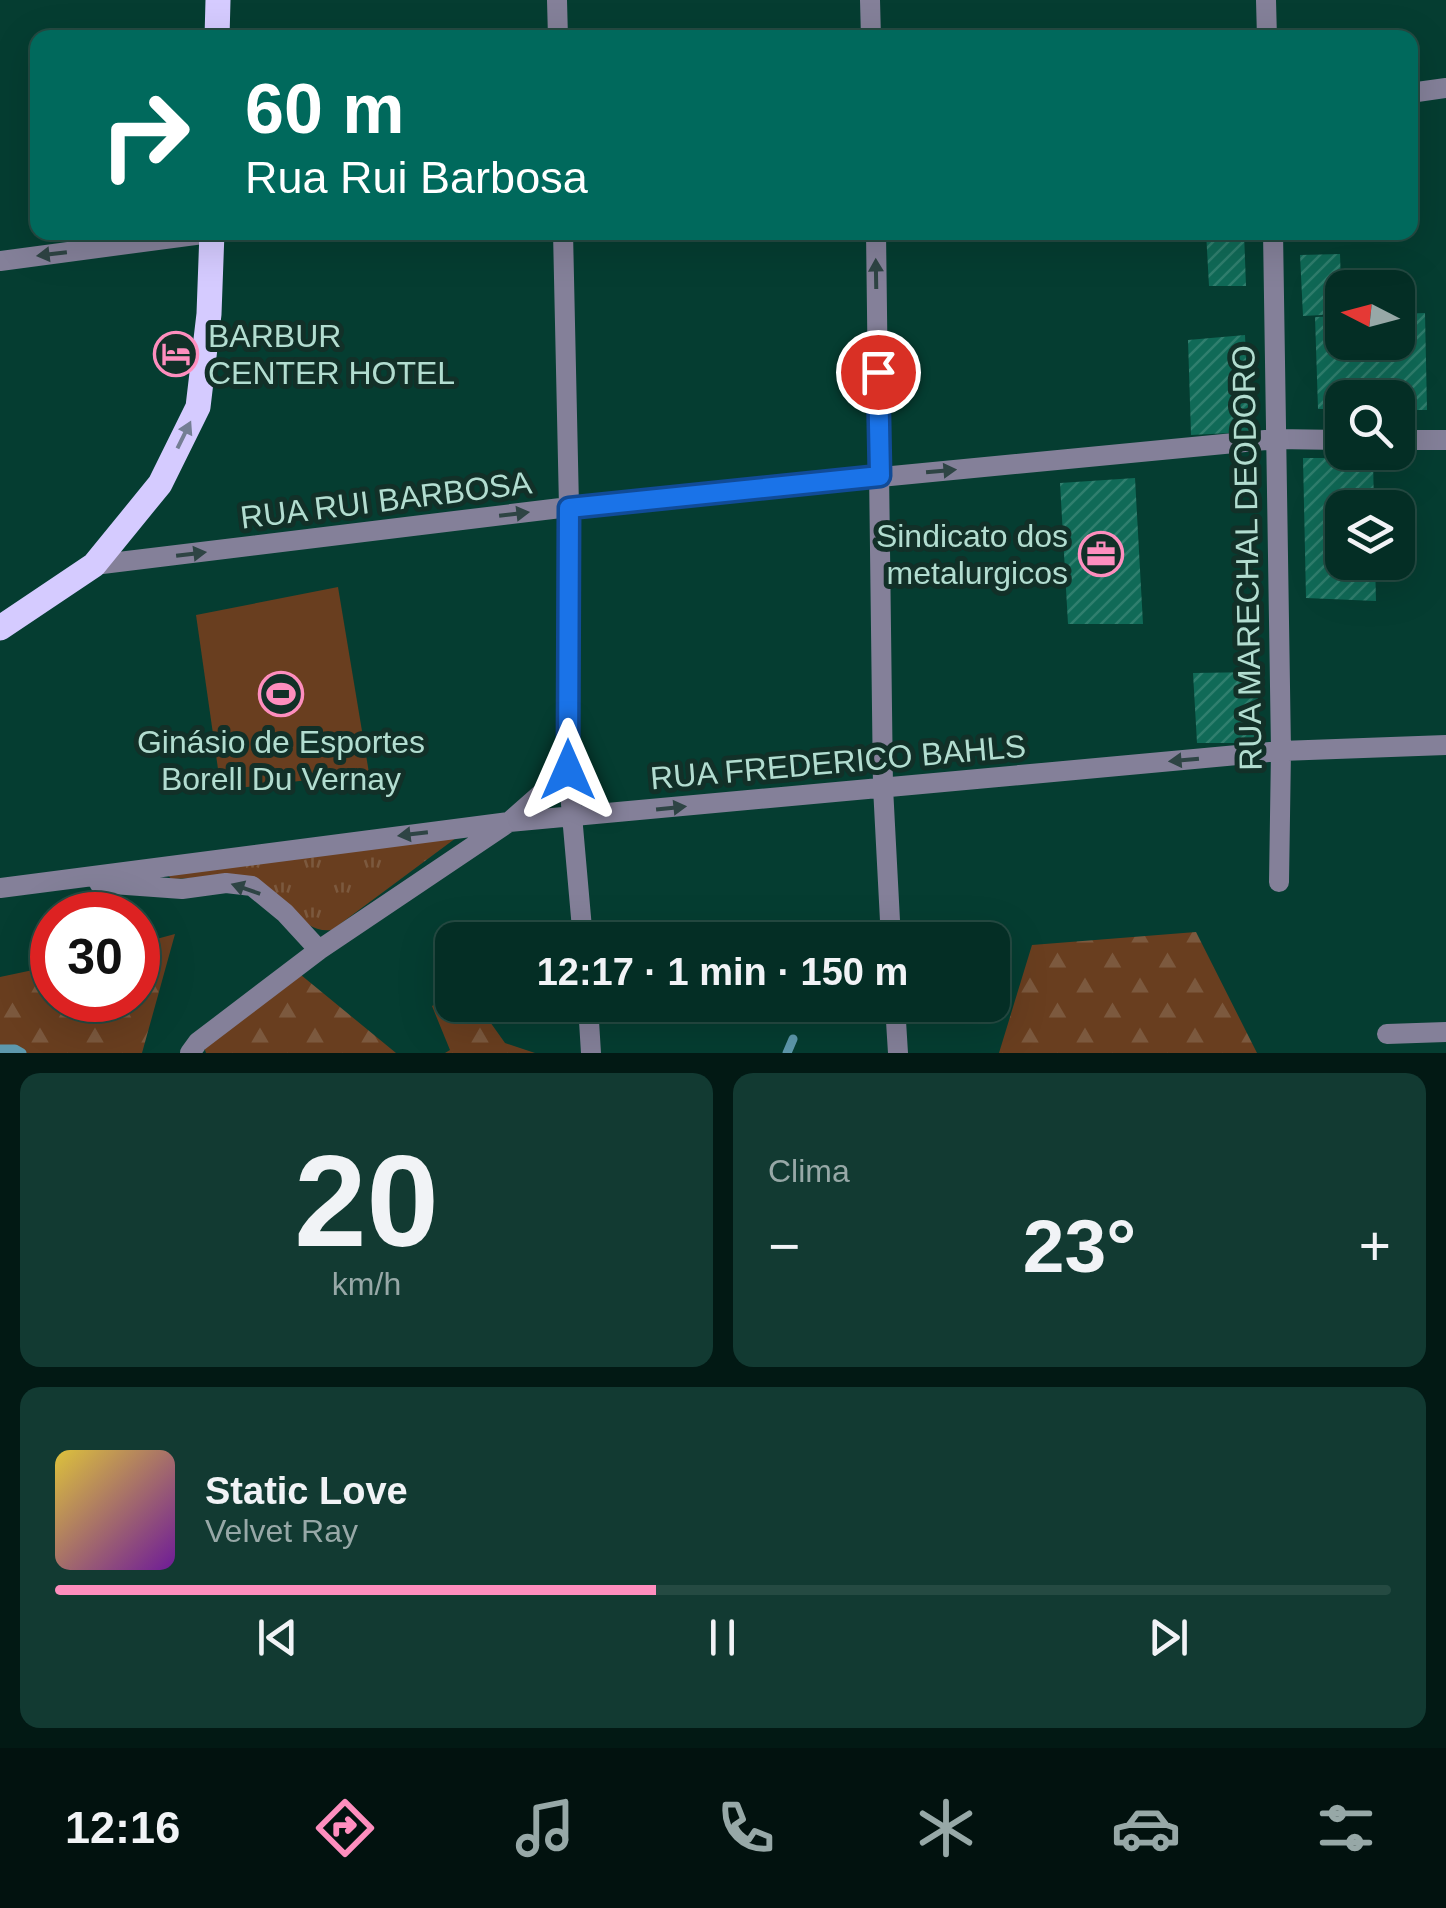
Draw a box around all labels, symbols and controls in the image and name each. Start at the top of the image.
icon: right [80,70,210,200]
text: 60 m [245,70,405,148]
text: Rua Rui Barbosa [245,152,588,203]
one-way arrow [35,246,67,262]
one-way arrow [868,257,884,289]
north arrow [1325,270,1415,360]
map controls [1325,270,1415,580]
place label: BARBUR CENTER HOTEL [208,318,455,391]
pin [836,330,921,415]
hotel icon: BARBUR CENTER HOTEL [153,331,199,377]
icon: arrive [851,345,906,400]
street label: RUA MARECHAL DEODORO [1225,345,1269,771]
button: search [1325,380,1415,470]
one-way arrow [175,420,192,449]
one-way arrow [926,462,958,478]
street label: RUA RUI BARBOSA [238,464,534,536]
button: layers [1325,490,1415,580]
one-way arrow [498,506,530,522]
place label: Sindicato dos metalurgicos [876,518,1068,591]
office icon: Sindicato dos metalurgicos [1078,531,1124,577]
one-way arrow [176,546,207,562]
sports icon: Ginásio de Esportes Borell Du Vernay [258,671,304,717]
position arrow [516,718,620,822]
place label: Ginásio de Esportes Borell Du Vernay [137,724,425,797]
street label: RUA FREDERICO BAHLS [649,728,1027,796]
one-way arrow [1167,753,1199,769]
one-way arrow [656,800,688,816]
one-way arrow [396,827,428,843]
one-way arrow [231,880,261,895]
speed limit sign: 30 [30,892,160,1022]
text: 12:17 · 1 min · 150 m [537,951,908,993]
text: 20 [294,1128,439,1274]
text: Clima [768,1153,850,1189]
text: 23° [1023,1204,1136,1288]
text: − [768,1215,800,1277]
text: + [1359,1215,1391,1277]
text: km/h [332,1266,401,1302]
text: Static Love [205,1470,408,1512]
text: Velvet Ray [205,1513,358,1549]
icon: previous [250,1610,305,1665]
icon: pause [695,1610,750,1665]
icon: next [1141,1610,1196,1665]
icon: directions [310,1793,380,1863]
icon: music [510,1793,580,1863]
icon: phone [711,1793,781,1863]
icon: climate [911,1793,981,1863]
icon: car [1111,1793,1181,1863]
icon: filters [1311,1793,1381,1863]
text: 12:16 [65,1802,180,1853]

